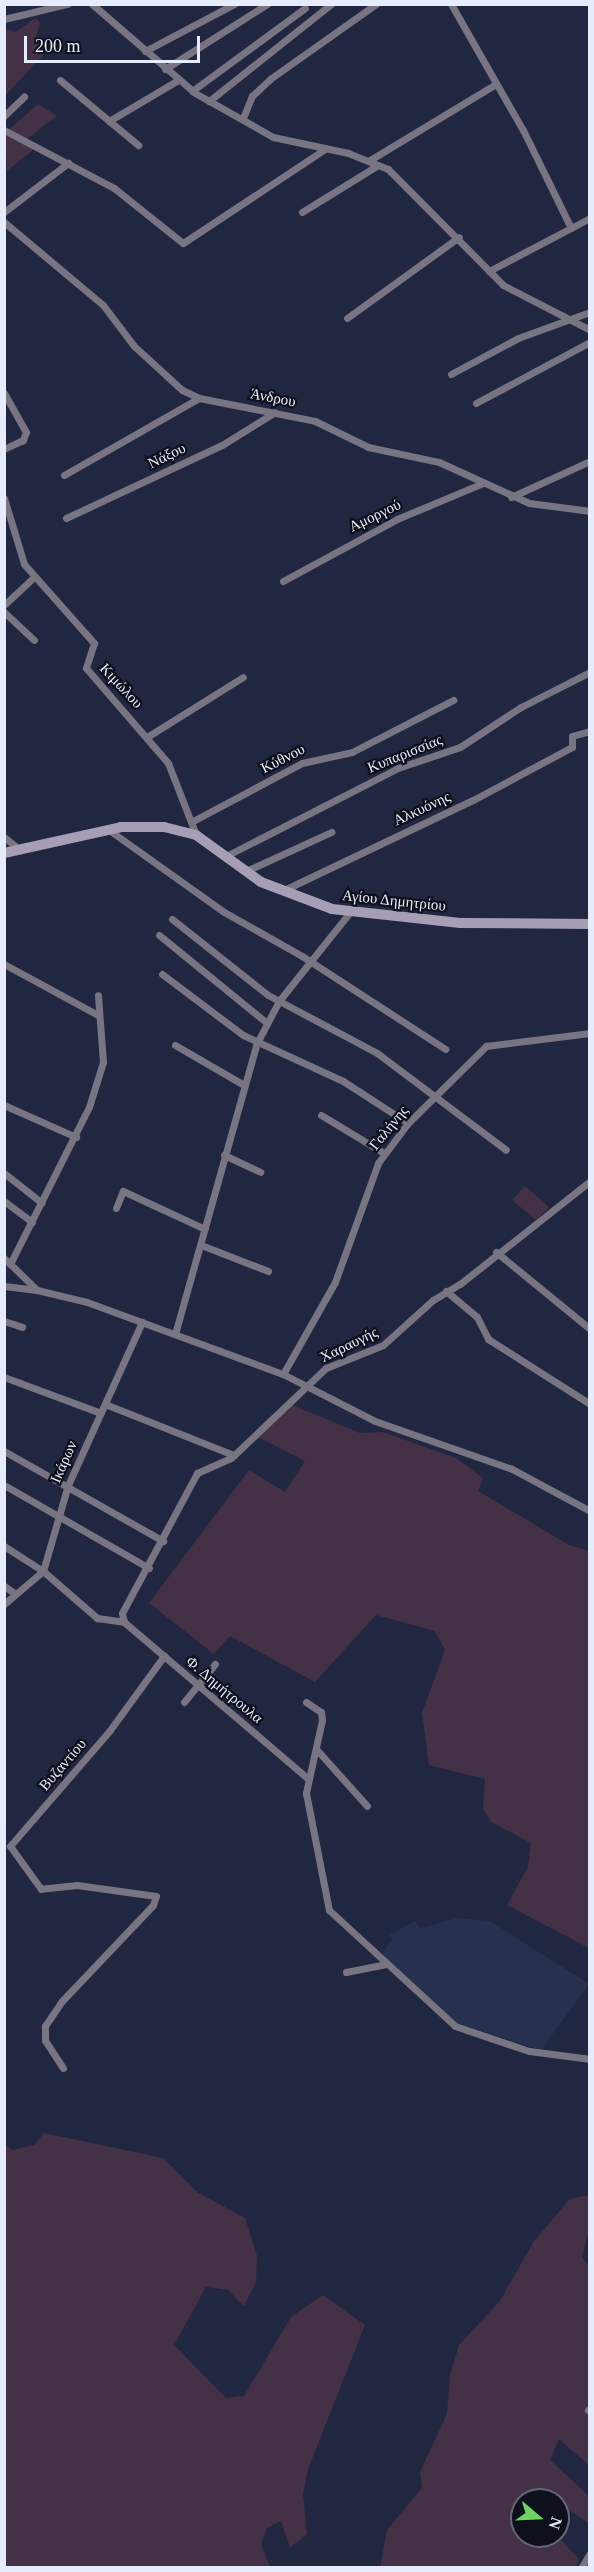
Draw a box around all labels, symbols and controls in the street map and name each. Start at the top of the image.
scale bar [27,24,202,62]
text: 200 m [35,36,81,56]
street label: Άνδρου [249,385,297,411]
street label: Νάξου [145,439,189,473]
street label: Αμοργού [346,496,404,536]
street label: Κιμώλου [96,660,146,712]
street label: Κυπαρισσίας [365,731,445,777]
street label: Κύθνου [258,740,308,778]
street label: Αλκυόνης [391,788,453,830]
street label: Αγίου Δημητρίου [341,887,447,915]
street label: Γαλήνης [366,1102,412,1154]
street label: Χαραυγής [317,1323,381,1367]
street label: Ικάρων [47,1438,81,1486]
street label: Φ. Δημήτρουλα [182,1652,266,1728]
street label: Βυζαντίου [36,1735,90,1795]
north arrow [510,2488,570,2548]
text: N [546,2515,566,2532]

